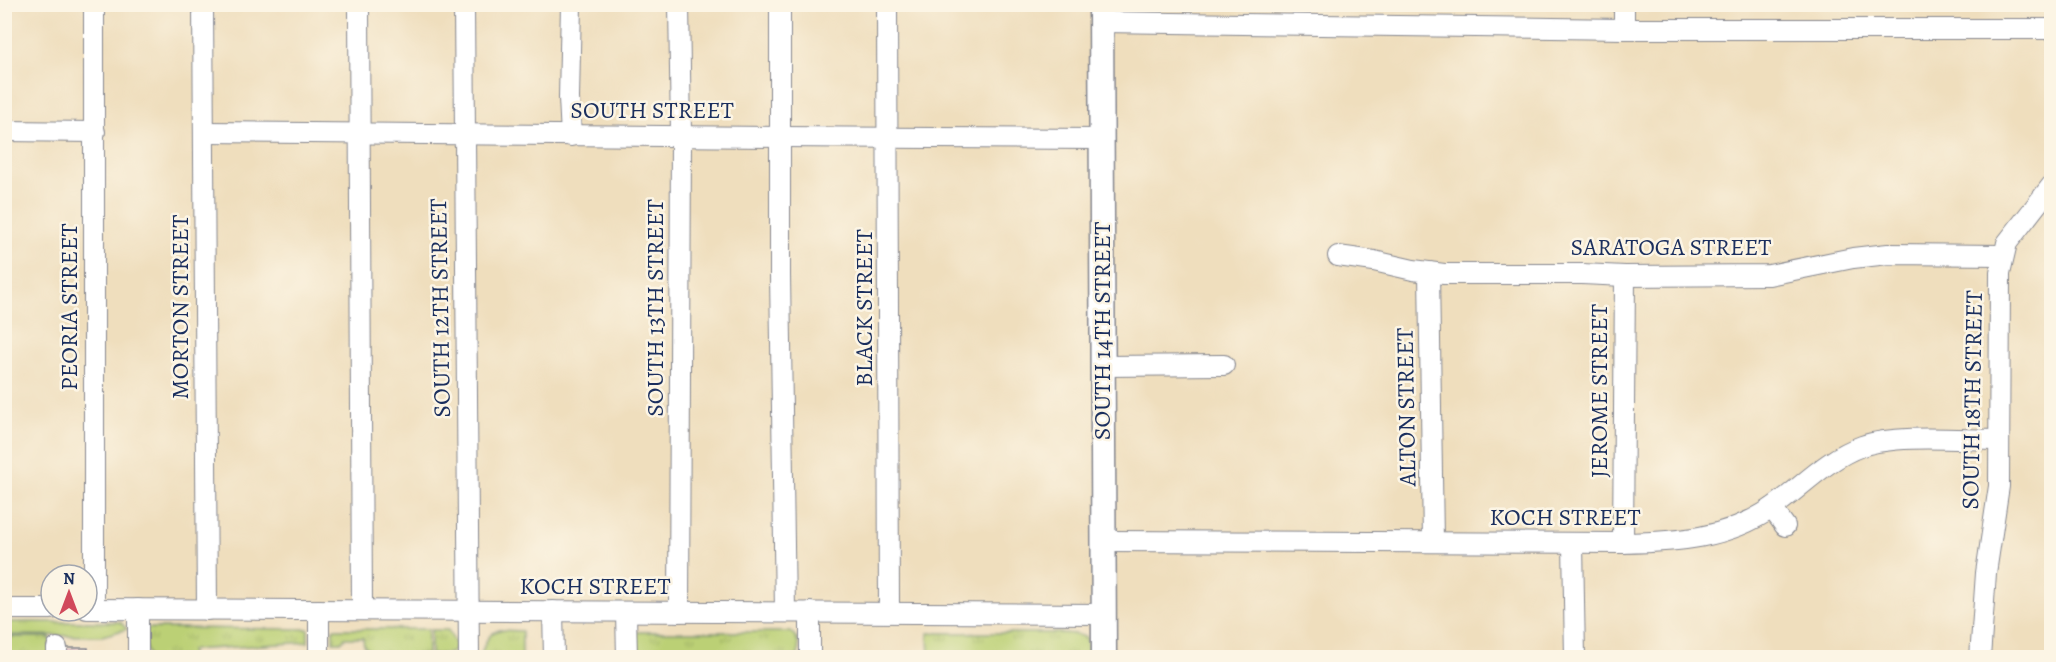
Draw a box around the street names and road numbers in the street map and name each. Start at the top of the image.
street label: SOUTH STREET [570,94,734,126]
street label: SOUTH 12TH STREET [422,198,458,418]
street label: SOUTH 13TH STREET [639,199,671,417]
street label: MORTON STREET [164,215,196,399]
street label: SOUTH 14TH STREET [1086,222,1118,440]
street label: PEORIA STREET [53,223,85,391]
street label: BLACK STREET [848,229,880,387]
street label: SARATOGA STREET [1571,231,1771,263]
street label: SOUTH 18TH STREET [1954,290,1990,510]
street label: JEROME STREET [1583,304,1615,478]
street label: ALTON STREET [1389,327,1423,488]
street label: KOCH STREET [1489,501,1641,533]
street label: KOCH STREET [519,570,671,602]

